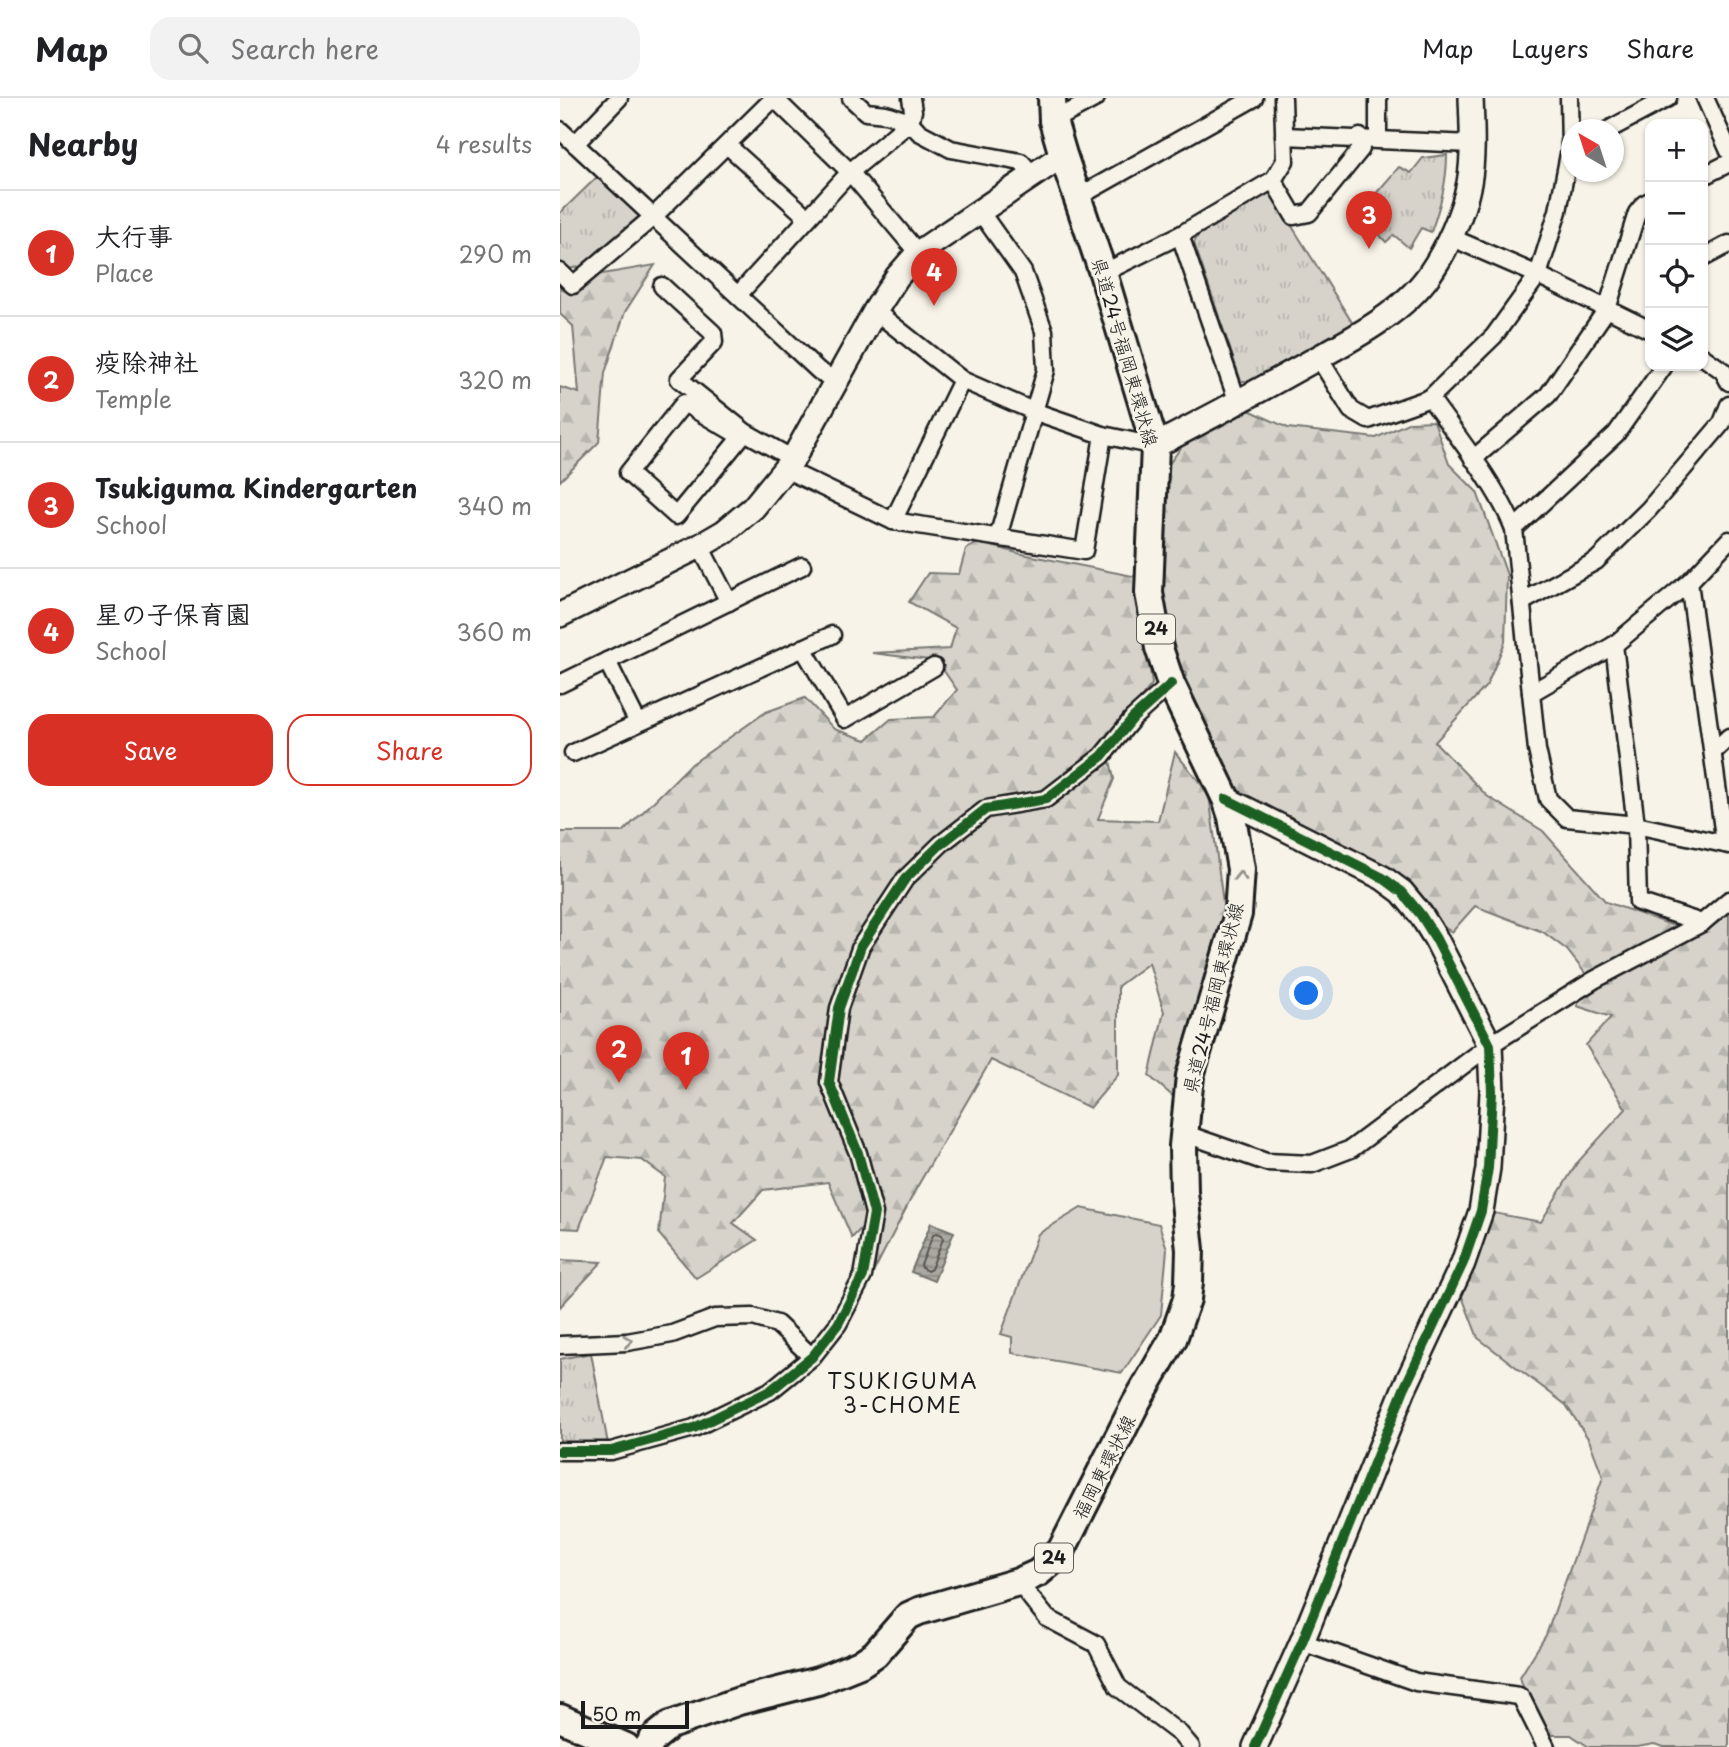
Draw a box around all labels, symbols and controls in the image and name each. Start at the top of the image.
search box [150,17,640,80]
text: Map [35,23,108,73]
icon: search [174,29,212,67]
text: Search here [230,29,379,68]
text: Map [1422,30,1473,66]
text: Layers [1511,30,1588,66]
text: Share [1626,30,1694,66]
north arrow [1561,119,1624,182]
map controls [1645,119,1708,371]
button: + [1645,119,1708,182]
text: Nearby [28,121,138,166]
text: 4 results [436,126,532,161]
button: − [1645,182,1708,245]
pin: 3 [1346,191,1392,249]
text: 大行事 [95,216,173,255]
text: 1 [46,236,57,271]
text: 290 m [459,236,532,271]
button: locate [1645,245,1708,308]
pin: 4 [911,248,957,306]
street label: 県道24号福岡東環状線 [1085,253,1167,450]
text: Place [95,255,154,290]
button: layers [1645,308,1708,371]
text: 疫除神社 [95,342,199,381]
text: 2 [43,362,59,397]
text: 320 m [458,362,532,397]
text: Temple [95,381,172,416]
text: Tsukiguma Kindergarten [95,468,417,507]
text: 3 [43,488,59,523]
text: 340 m [457,488,532,523]
text: School [95,507,167,542]
text: 星の子保育園 [95,594,251,633]
text: 4 [43,614,59,649]
text: 360 m [457,614,532,649]
road number: 24 [1137,614,1175,644]
text: School [95,633,167,668]
button: Save [28,714,273,786]
button: Share [287,714,532,786]
one-way arrow [1232,870,1248,881]
street label: 県道24号福岡東環状線 [1175,899,1249,1096]
your location [1289,976,1323,1010]
pin: 2 [596,1025,642,1083]
pin: 1 [663,1032,709,1090]
one-way arrow [622,1334,634,1349]
district label: TSUKIGUMA 3-CHOME [827,1364,979,1420]
street label: 福岡東環状線 [1065,1409,1141,1524]
road number: 24 [1035,1544,1073,1573]
scale bar [581,1698,690,1730]
text: 50 m [592,1699,641,1727]

